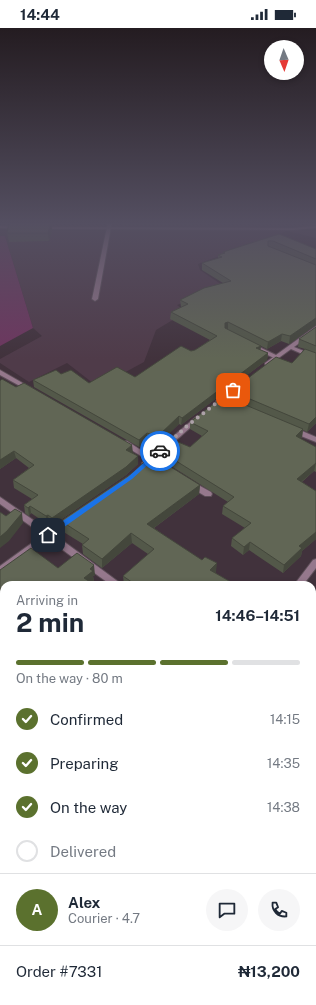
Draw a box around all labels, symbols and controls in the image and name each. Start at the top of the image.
text: 14:44 [20,6,60,23]
north arrow [264,40,304,80]
map controls [264,40,304,80]
pin [216,373,250,407]
icon: bag [222,379,244,401]
courier [140,431,180,471]
icon: car [149,440,171,462]
pin [31,518,65,552]
icon: home [37,524,59,546]
text: Arriving in [16,593,78,608]
text: 2 min [16,607,84,638]
text: 14:46–14:51 [215,607,300,624]
text: On the way · 80 m [16,671,123,686]
icon: check [16,708,38,730]
text: Confirmed [50,711,123,728]
text: 14:15 [270,712,300,727]
icon: check [16,752,38,774]
text: Preparing [50,755,119,772]
text: 14:35 [267,756,300,771]
icon: check [16,796,38,818]
text: On the way [50,799,127,816]
text: 14:38 [267,800,300,815]
text: Delivered [50,843,116,860]
button: chat [206,889,248,931]
button: phone [258,889,300,931]
text: Alex [68,894,100,911]
text: A [32,901,42,918]
text: Courier · 4.7 [68,911,140,926]
text: Order #7331 [16,963,102,980]
text: ₦13,200 [238,963,300,980]

